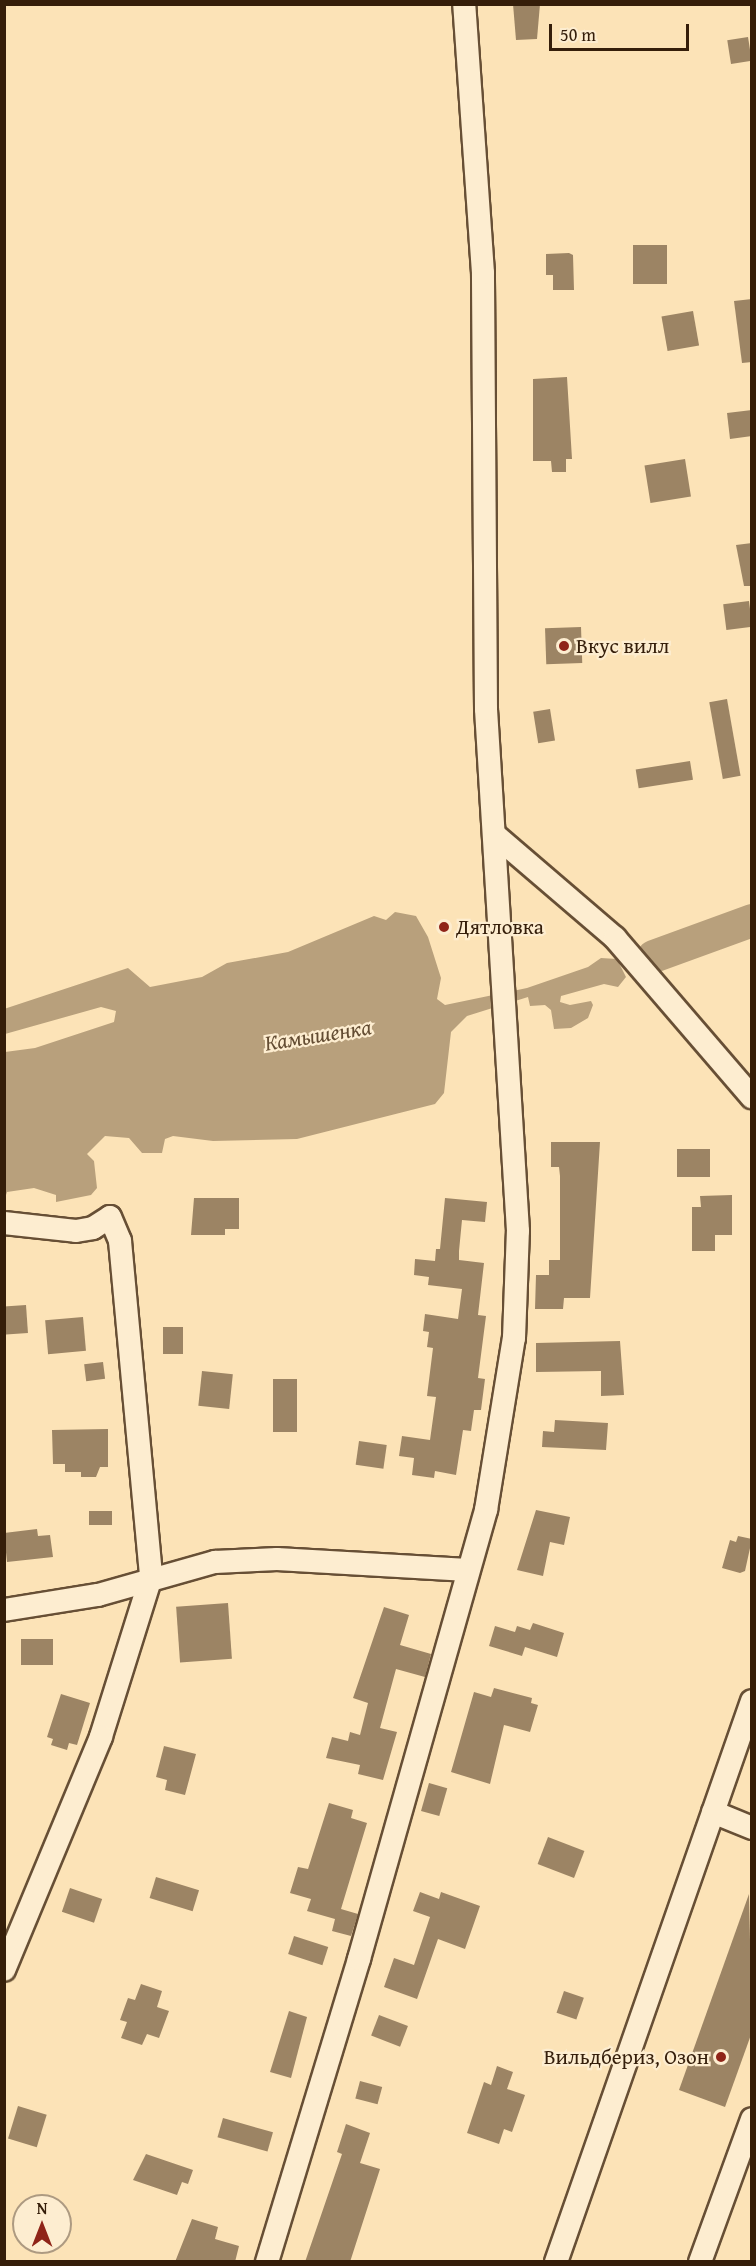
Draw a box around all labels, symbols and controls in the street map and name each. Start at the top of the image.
scale bar [552,12,692,50]
text: 50 m [560,21,596,48]
place label: Вкус вилл [576,633,669,659]
marker: Вкус вилл [557,639,571,653]
place label: Дятловка [456,914,544,940]
marker: Дятловка [437,920,451,934]
water label: Камышенка [263,1014,373,1056]
place label: Вильдбериз, Озон [544,2044,709,2070]
marker: Вильдбериз, Озон [714,2050,728,2064]
north arrow [12,2194,72,2254]
text: N [37,2196,47,2220]

